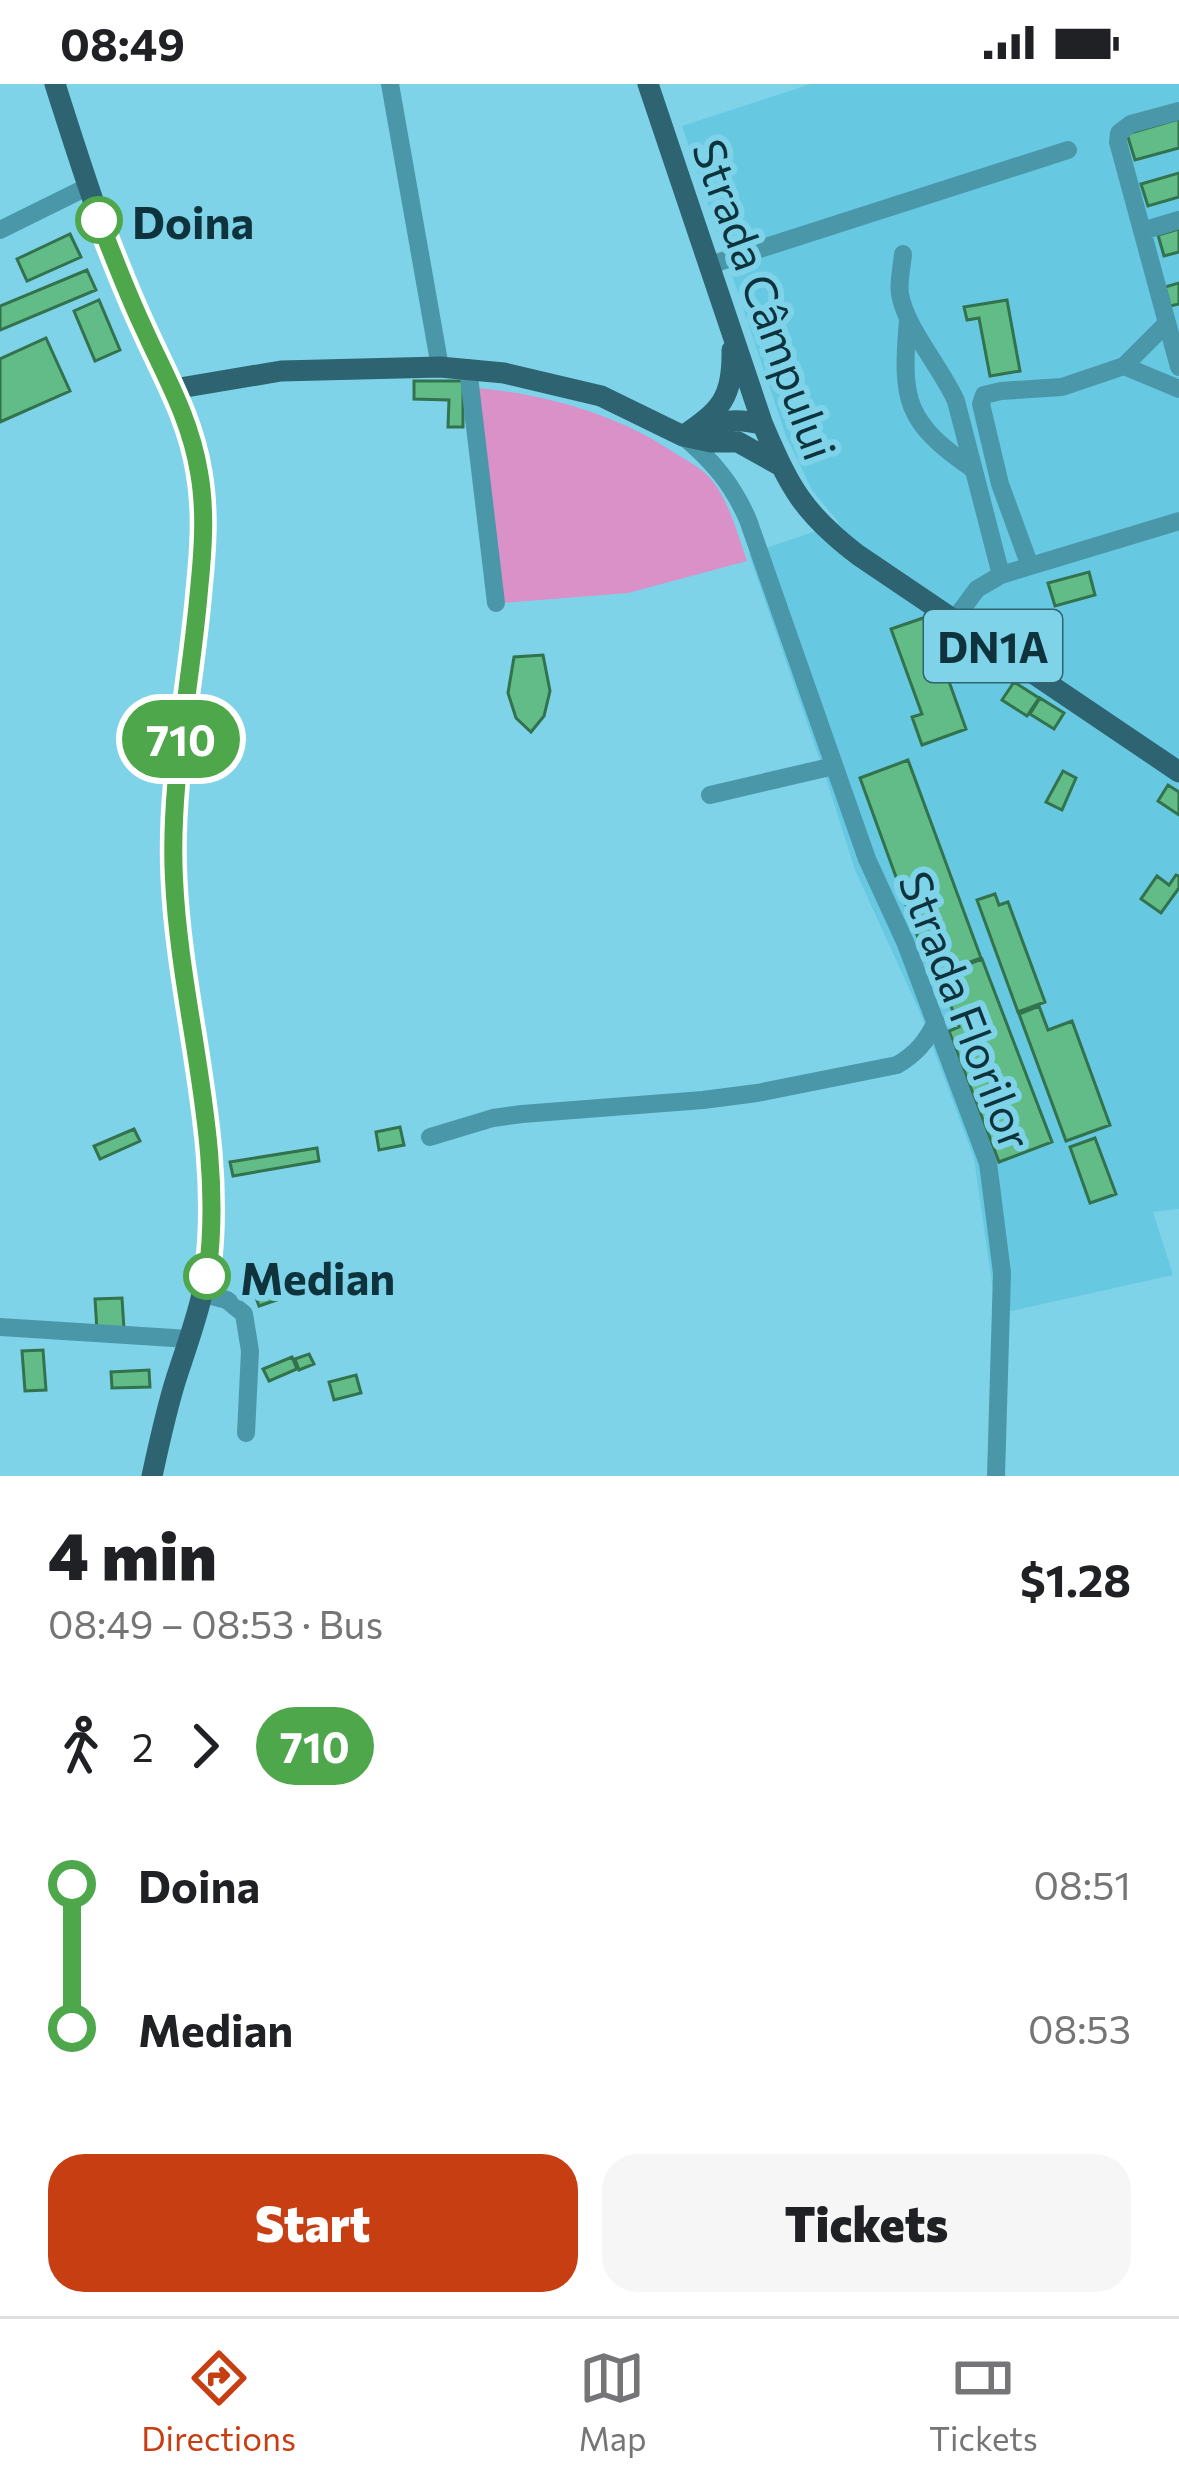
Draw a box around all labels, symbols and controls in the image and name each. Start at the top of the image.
text: 08:49 [60,15,185,70]
street label: Strada Câmpului [683,131,849,467]
place label: Doina [132,193,254,248]
marker: Doina [77,198,121,242]
road number: DN1A [924,610,1062,682]
line badge: 710 [112,700,250,778]
text: 710 [146,713,216,765]
street label: Strada Florilor [889,863,1045,1157]
place label: Median [240,1249,395,1304]
marker: Median [185,1254,229,1298]
text: 4 min [48,1513,217,1594]
text: $1.28 [1020,1551,1131,1606]
text: 08:49 – 08:53 · Bus [48,1599,383,1647]
icon: walk [48,1713,114,1779]
icon: forward [172,1713,238,1779]
text: 710 [280,1720,350,1772]
text: 2 [132,1722,154,1770]
text: Doina [138,1857,260,1912]
text: 08:51 [1034,1860,1131,1908]
text: Median [138,2001,293,2056]
text: 08:53 [1028,2004,1131,2052]
button: Start [48,2154,578,2292]
button: Tickets [602,2154,1131,2292]
tab: Directions [141,2345,296,2458]
tab: Map [578,2345,647,2458]
tab: Tickets [929,2345,1038,2458]

